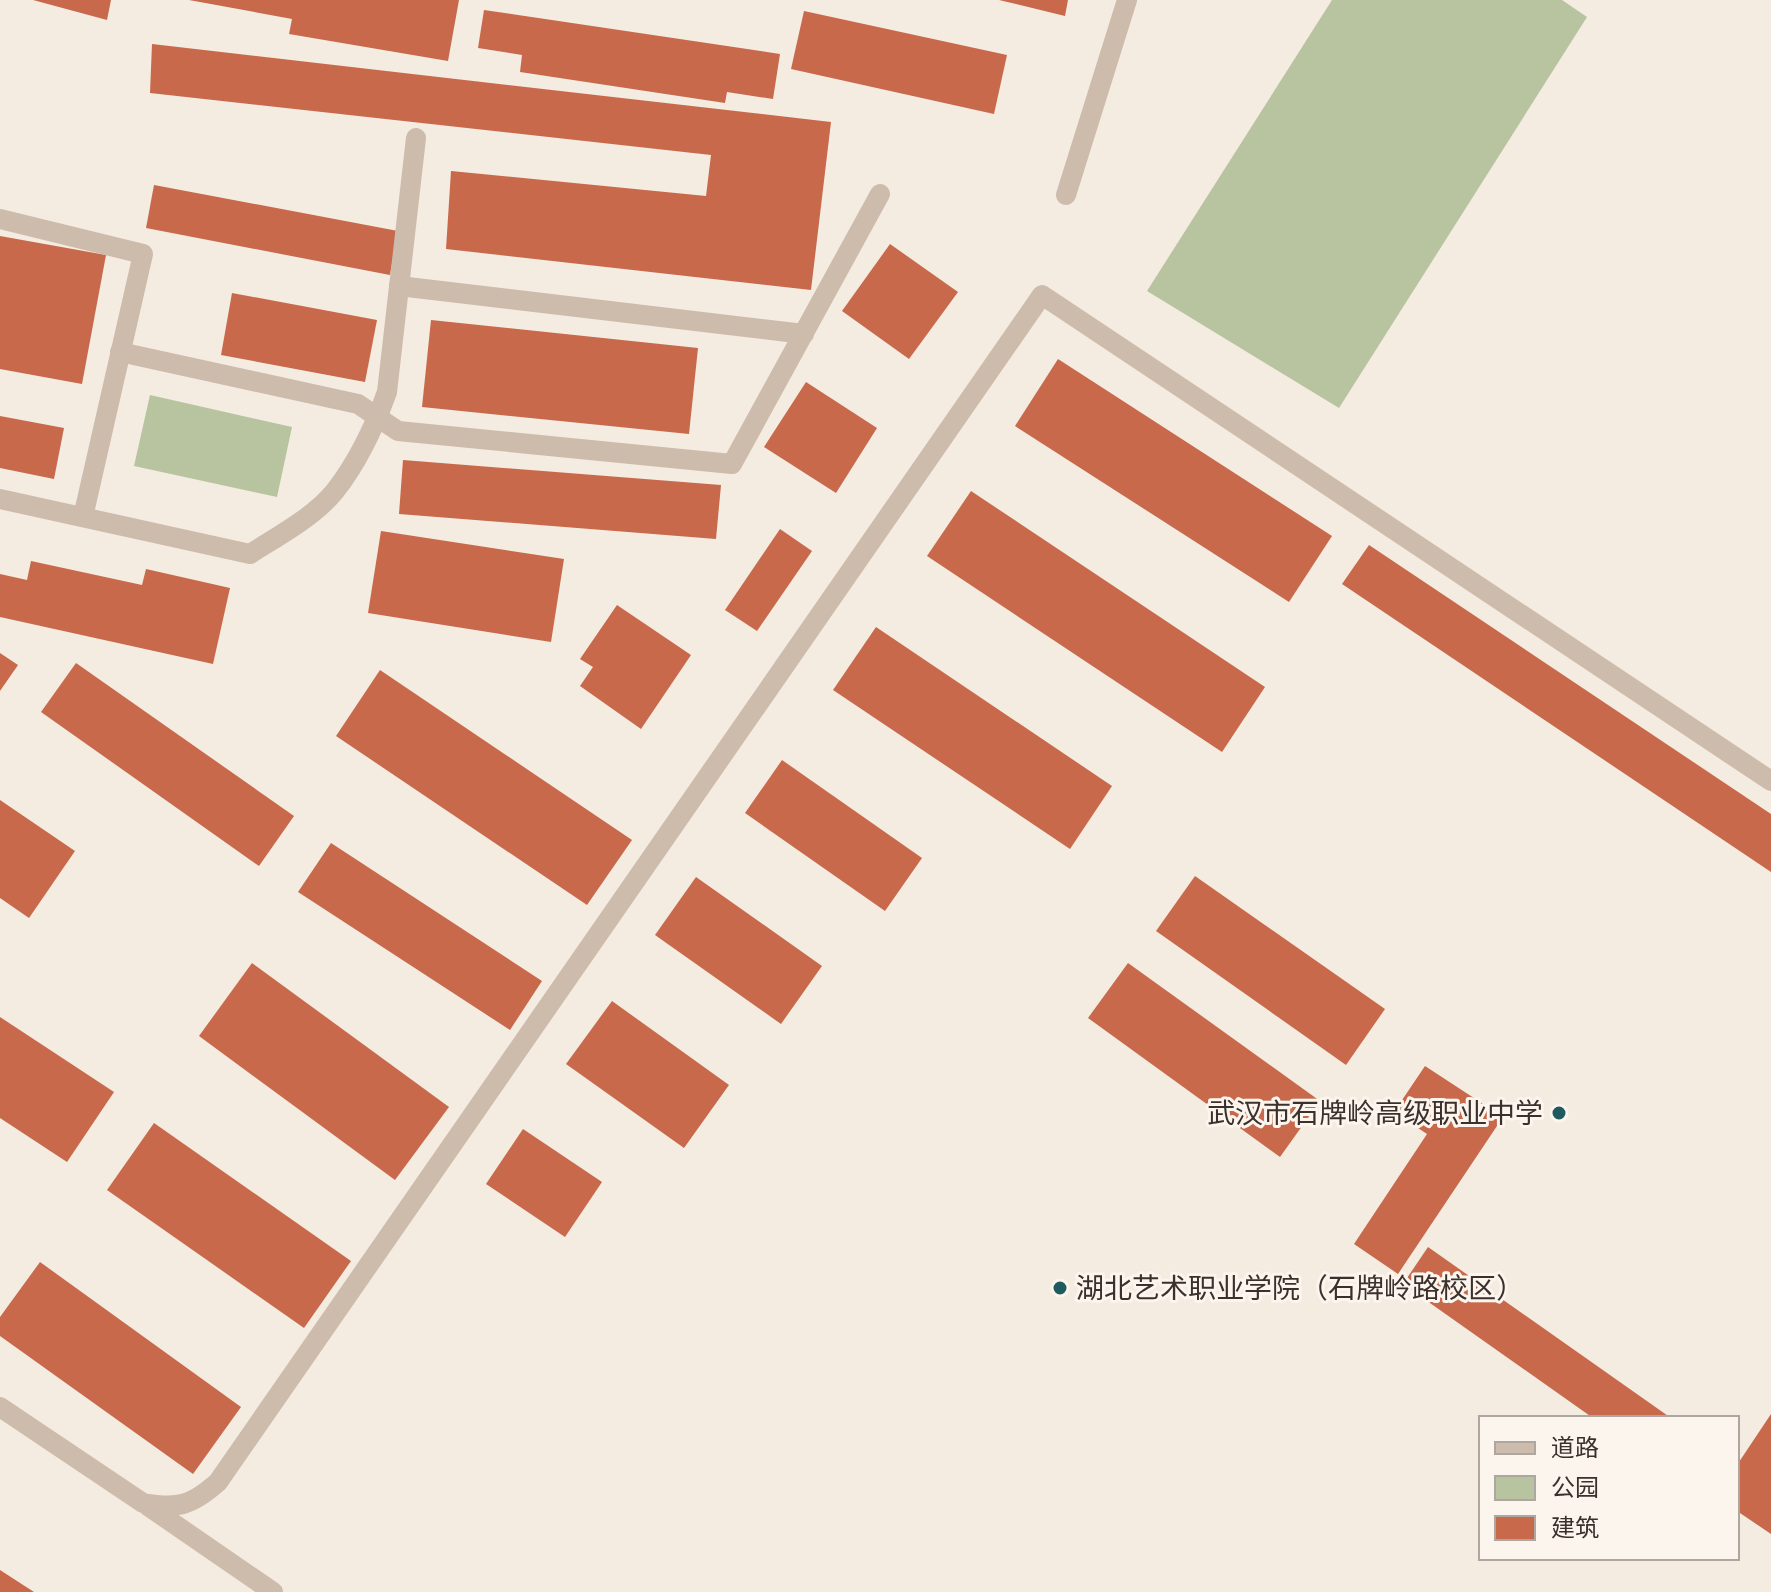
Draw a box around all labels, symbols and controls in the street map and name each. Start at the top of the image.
place label: 武汉市石牌岭高级职业中学 [1207,1094,1543,1131]
marker: 武汉市石牌岭高级职业中学 [1550,1104,1568,1122]
place label: 湖北艺术职业学院（石牌岭路校区） [1076,1269,1524,1306]
marker: 湖北艺术职业学院（石牌岭路校区） [1051,1279,1069,1297]
legend [1479,1416,1739,1560]
text: 道路 [1551,1432,1599,1463]
text: 公园 [1551,1472,1599,1503]
text: 建筑 [1551,1512,1599,1543]

